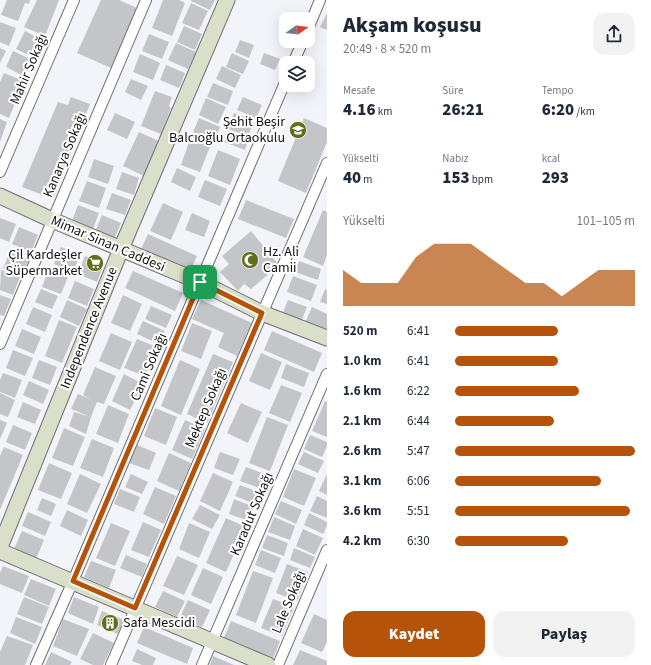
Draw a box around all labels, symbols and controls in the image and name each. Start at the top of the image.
text: Akşam koşusu [343,9,482,41]
north arrow [279,12,315,48]
map controls [279,12,315,92]
button: share [593,13,635,55]
street label: Mahir Sokağı [5,30,53,108]
text: 20:49 · 8 × 520 m [343,40,431,58]
button: layers [279,56,315,92]
text: Mesafe [343,83,375,98]
text: Süre [442,83,463,98]
text: Tempo [542,83,573,98]
text: 4.16 [343,98,376,122]
text: 26:21 [442,98,484,122]
text: 6:20 [542,98,574,122]
text: km [376,104,392,119]
text: /km [574,104,595,119]
street label: Kanarya Sokağı [38,109,92,201]
place label: Şehit Beşir Balcıoğlu Ortaokulu [169,112,285,148]
school or university icon: Şehit Beşir Balcıoğlu Ortaokulu [288,120,308,140]
text: Yükselti [343,151,379,166]
text: Nabız [442,151,468,166]
text: kcal [542,151,560,166]
text: 40 [343,166,361,190]
text: 153 [442,166,470,190]
text: 293 [542,166,569,190]
text: m [361,172,372,187]
text: bpm [470,172,493,187]
street label: Mimar Sinan Caddesi [48,211,168,277]
text: Yükselti [343,212,385,230]
text: 101–105 m [577,212,635,230]
place label: Hz. Ali Camii [263,242,299,278]
place label: Çil Kardeşler Süpermarket [6,245,82,281]
mosque icon: Hz. Ali Camii [240,250,260,270]
supermarket icon: Çil Kardeşler Süpermarket [85,253,105,273]
street label: Independence Avenue [55,264,123,392]
pin [183,265,217,299]
icon: arrive [189,271,211,293]
text: 520 m [343,322,377,340]
text: 6:41 [407,322,430,340]
street label: Cami Sokağı [126,330,172,404]
text: 1.0 km [343,352,382,370]
text: 6:41 [407,352,430,370]
street label: Mektep Sokağı [180,365,232,451]
text: 1.6 km [343,382,382,400]
text: 6:22 [407,382,430,400]
text: 2.1 km [343,412,382,430]
text: 6:44 [407,412,430,430]
text: 2.6 km [343,442,382,460]
text: 5:47 [407,442,430,460]
street label: Karadut Sokağı [225,469,279,559]
text: 3.1 km [343,472,382,490]
text: 6:06 [407,472,430,490]
text: 3.6 km [343,502,382,520]
text: 5:51 [407,502,430,520]
text: 4.2 km [343,532,382,550]
text: 6:30 [407,532,430,550]
street label: Lale Sokağı [267,567,311,637]
button: Kaydet [343,611,485,657]
button: Paylaş [493,611,635,657]
building icon: Safa Mescidi [100,613,120,633]
place label: Safa Mescidi [123,613,195,633]

